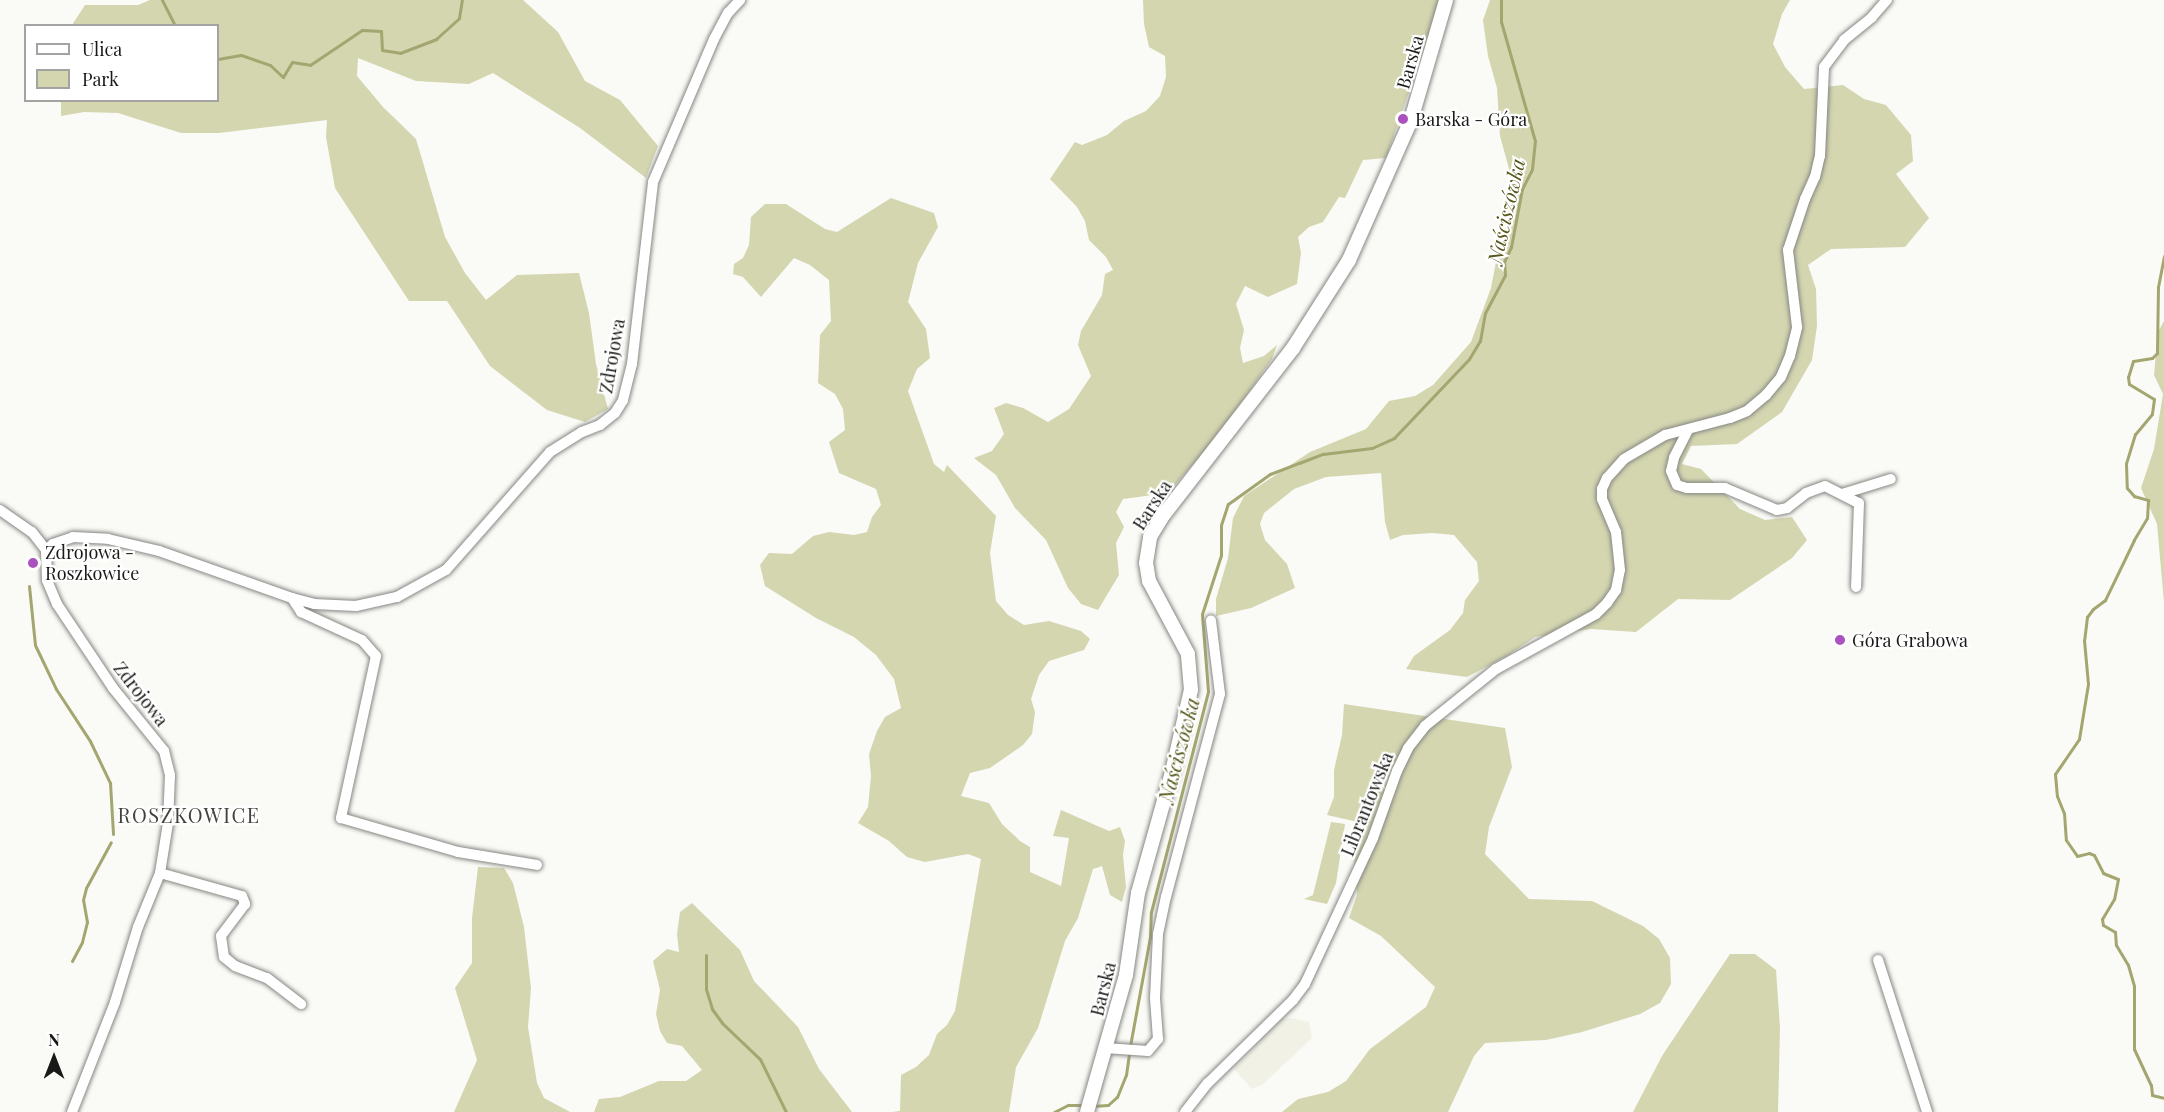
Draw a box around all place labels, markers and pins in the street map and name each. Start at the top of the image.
place label: Barska - Góra [1415,108,1527,130]
marker: Barska - Góra [1396,112,1410,126]
place label: Zdrojowa - Roszkowice [45,542,139,584]
marker: Zdrojowa - Roszkowice [26,556,40,570]
place label: Góra Grabowa [1852,629,1968,651]
marker: Góra Grabowa [1833,633,1847,647]

